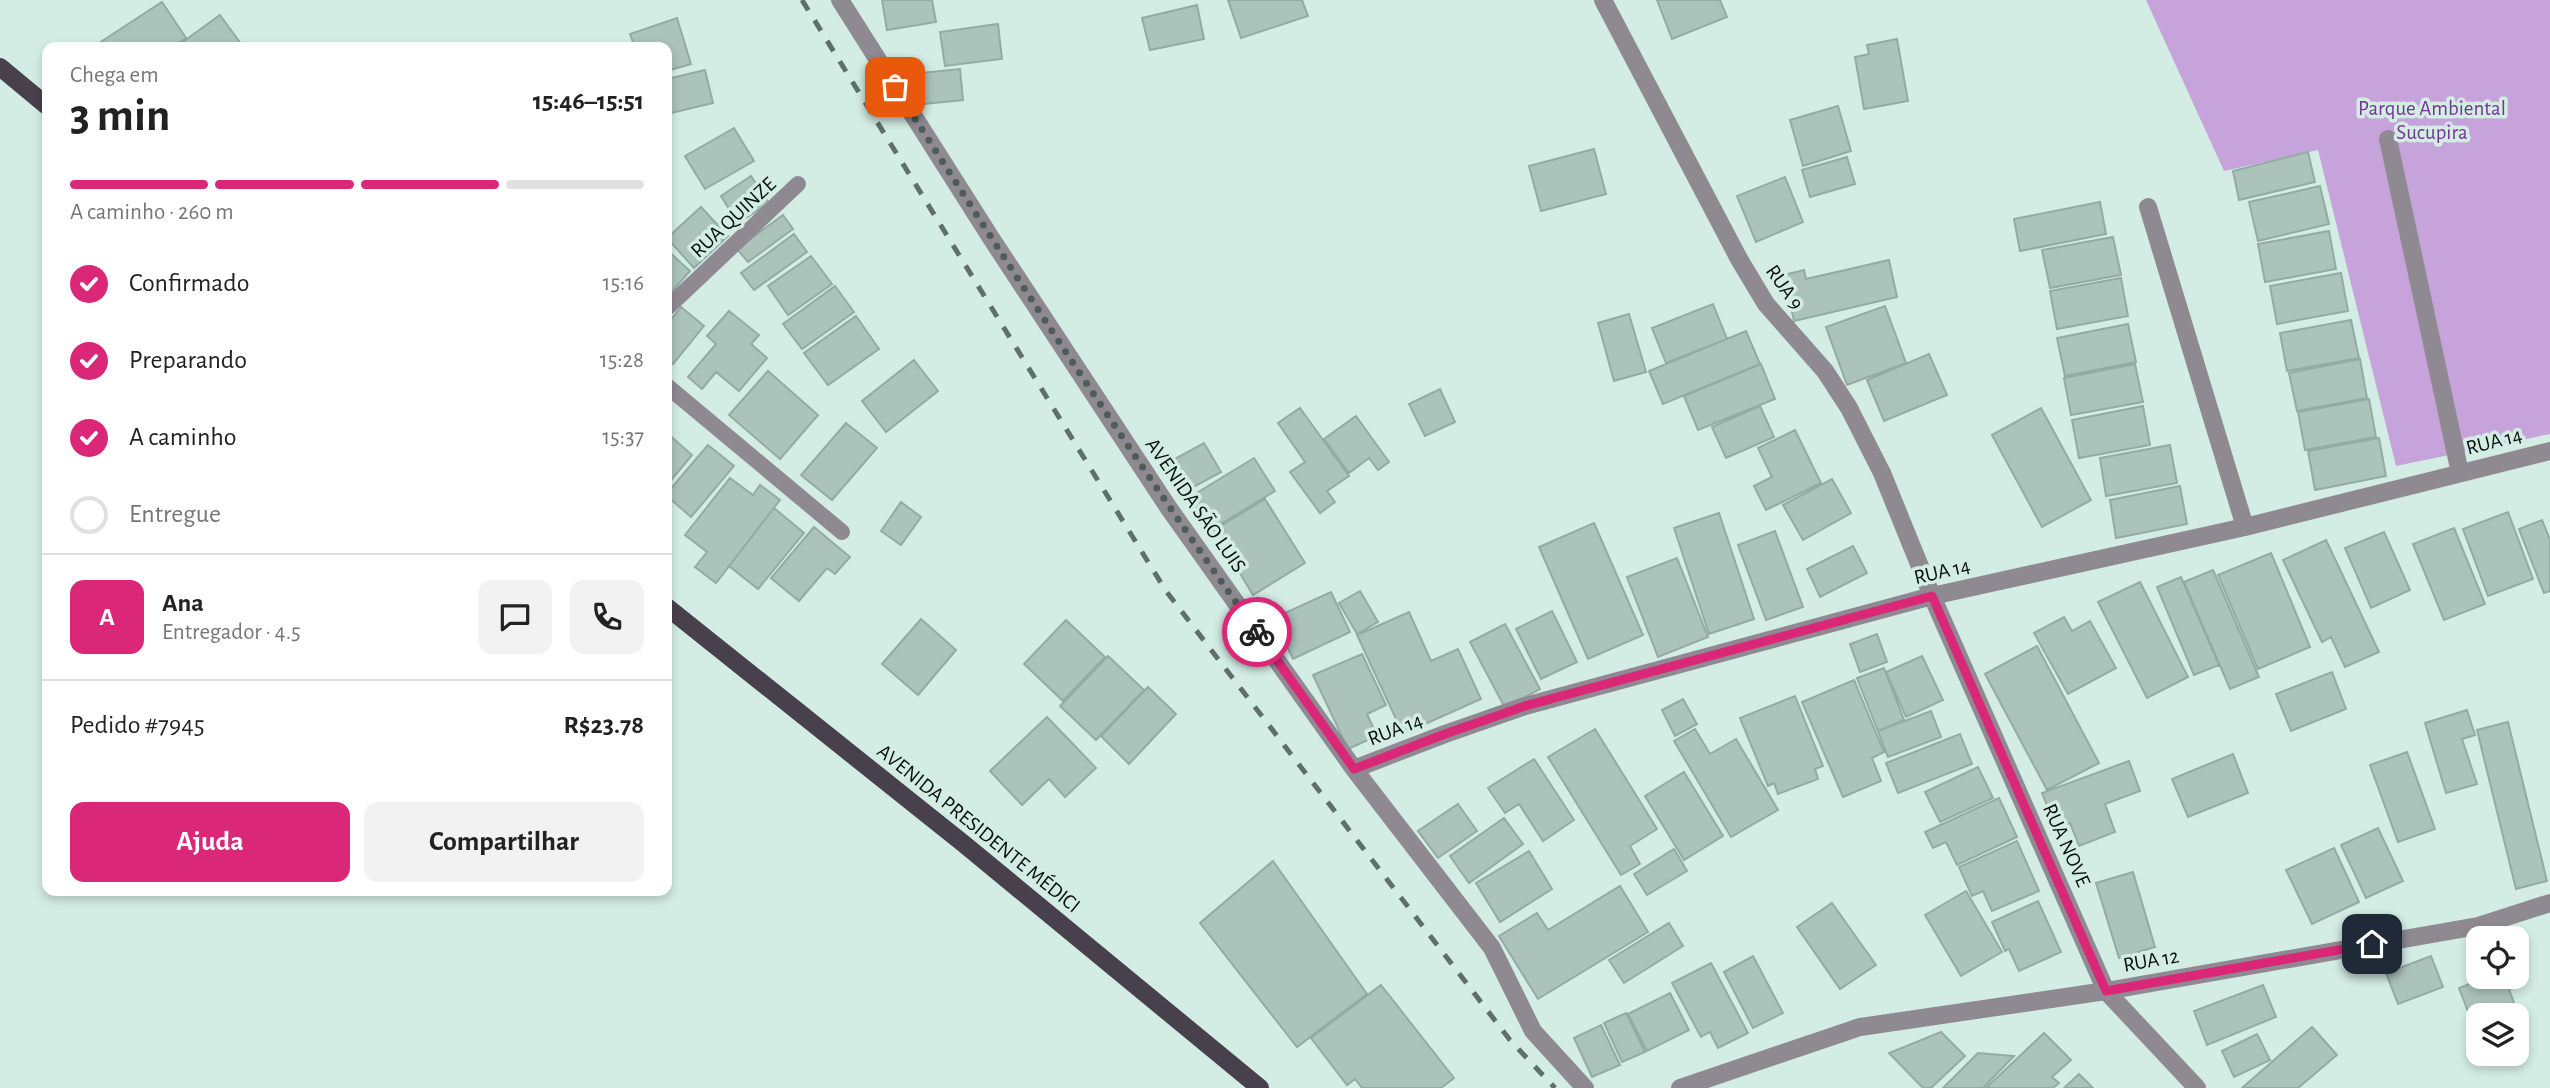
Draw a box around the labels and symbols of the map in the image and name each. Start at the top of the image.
pin [865,57,925,117]
park label: Parque Ambiental Sucupira [2358,98,2506,143]
street label: RUA QUINZE [687,173,780,262]
street label: RUA 9 [1762,261,1807,314]
street label: RUA 14 [2464,424,2524,459]
street label: AVENIDA SÃO LUIS [1142,433,1251,576]
street label: RUA 14 [1912,555,1972,588]
courier [1222,597,1292,667]
street label: RUA 14 [1365,709,1426,749]
street label: AVENIDA PRESIDENTE MÉDICI [873,739,1085,917]
street label: RUA NOVE [2039,800,2094,890]
pin [2342,914,2402,974]
street label: RUA 12 [2121,945,2181,976]

